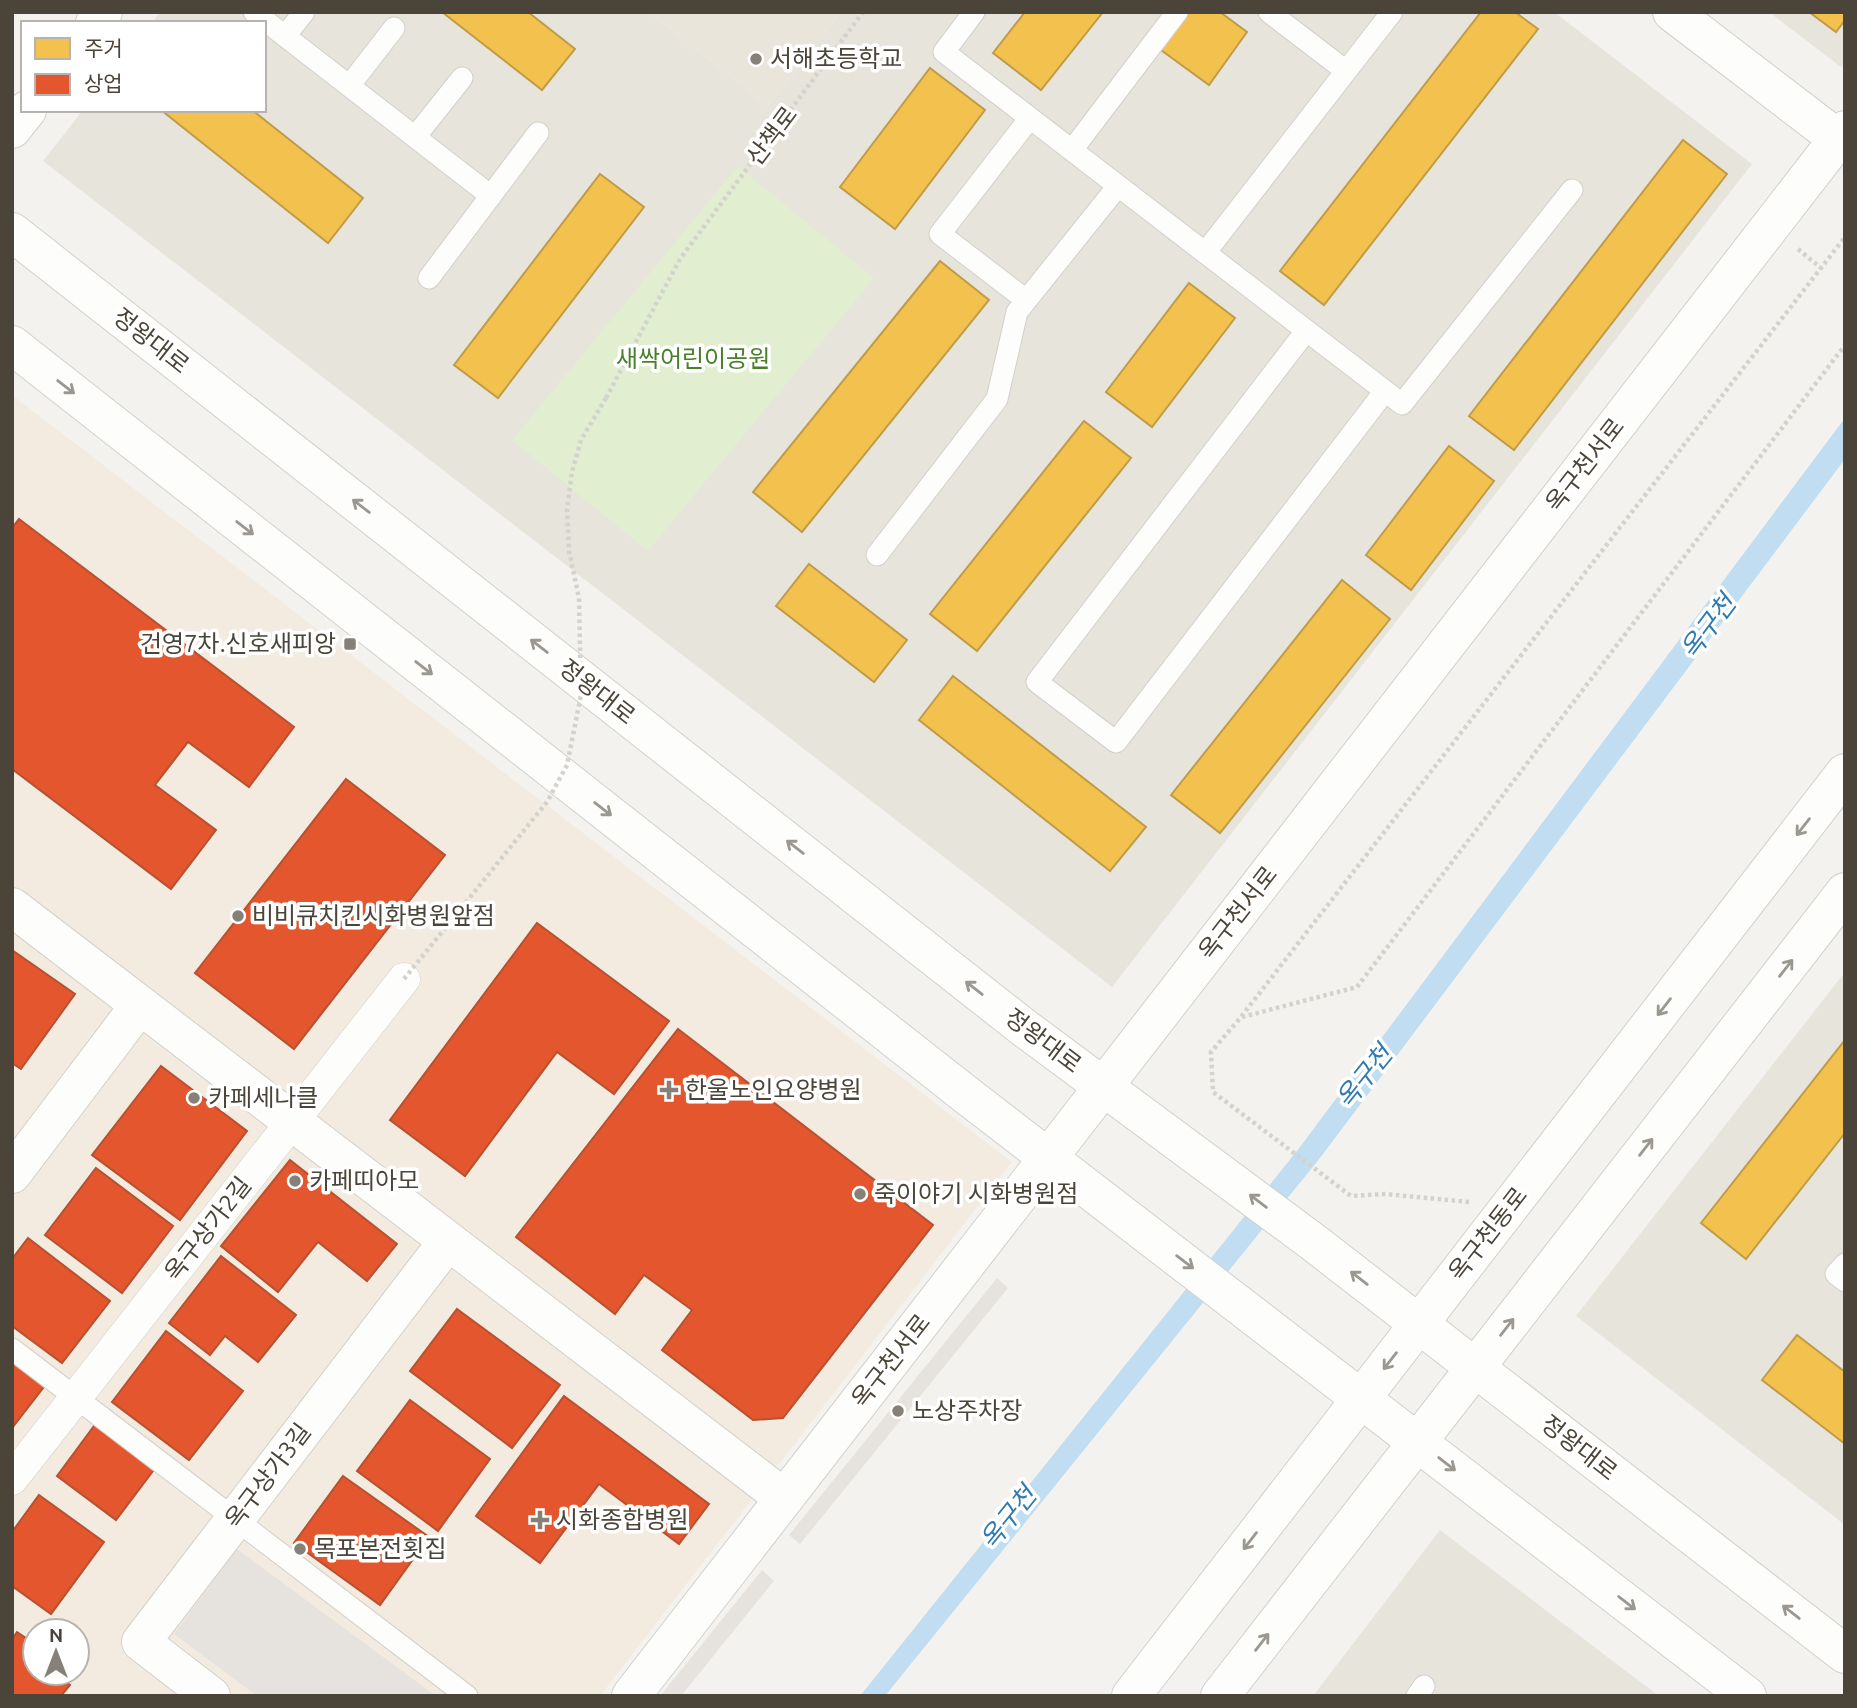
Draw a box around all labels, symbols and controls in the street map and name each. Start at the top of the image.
legend [21,21,266,112]
text: 주거 [84,36,123,60]
place label: 서해초등학교 [770,45,902,72]
marker: 서해초등학교 [748,51,764,67]
text: 상업 [84,71,123,95]
street label: 산책로 [741,101,802,170]
street label: 정왕대로 [108,303,194,378]
park label: 새싹어린이공원 [616,345,770,372]
one-way arrow [56,380,75,395]
street label: 옥구천서로 [1540,413,1629,517]
one-way arrow [352,498,370,513]
one-way arrow [235,520,253,535]
water label: 옥구천 [1674,587,1743,664]
place label: 건영7차.신호새피앙 [140,630,336,657]
marker: 건영7차.신호새피앙 [342,636,358,652]
one-way arrow [531,639,549,654]
street label: 정왕대로 [554,654,640,729]
one-way arrow [414,661,432,676]
one-way arrow [593,801,611,817]
one-way arrow [1795,817,1810,836]
one-way arrow [787,840,805,855]
street label: 옥구천서로 [1193,861,1282,965]
place label: 비비큐치킨시화병원앞점 [252,902,495,929]
marker: 비비큐치킨시화병원앞점 [230,908,246,924]
one-way arrow [1778,959,1793,977]
one-way arrow [965,981,984,996]
one-way arrow [1656,997,1671,1016]
street label: 정왕대로 [1000,1003,1087,1078]
water label: 옥구천 [1330,1037,1399,1114]
place label: 한울노인요양병원 [685,1076,862,1103]
marker: 한울노인요양병원 [659,1080,679,1100]
place label: 카페세나클 [208,1084,318,1111]
marker: 카페세나클 [186,1090,202,1106]
one-way arrow [1639,1138,1654,1157]
place label: 카페띠아모 [309,1167,419,1194]
street label: 옥구상가2길 [159,1172,256,1286]
marker: 카페띠아모 [287,1173,303,1189]
place label: 죽이야기 시화병원점 [874,1180,1078,1207]
street label: 옥구천동로 [1443,1182,1532,1286]
marker: 죽이야기 시화병원점 [852,1186,868,1202]
one-way arrow [1249,1194,1268,1208]
one-way arrow [1175,1254,1193,1269]
one-way arrow [1350,1270,1369,1285]
street label: 옥구천서로 [846,1309,935,1413]
one-way arrow [1499,1318,1514,1337]
one-way arrow [1382,1352,1397,1370]
place label: 노상주차장 [912,1397,1022,1424]
marker: 노상주차장 [890,1403,906,1419]
street label: 정왕대로 [1536,1410,1622,1485]
street label: 옥구상가3길 [220,1418,316,1533]
one-way arrow [1437,1456,1456,1471]
water label: 옥구천 [974,1478,1043,1555]
place label: 시화종합병원 [556,1506,688,1533]
marker: 시화종합병원 [530,1510,550,1530]
one-way arrow [1243,1532,1258,1550]
place label: 목포본전횟집 [314,1535,446,1562]
marker: 목포본전횟집 [292,1541,308,1557]
one-way arrow [1617,1596,1636,1611]
one-way arrow [1782,1604,1800,1619]
north arrow [21,1617,91,1687]
text: N [49,1624,63,1646]
one-way arrow [1254,1633,1269,1652]

